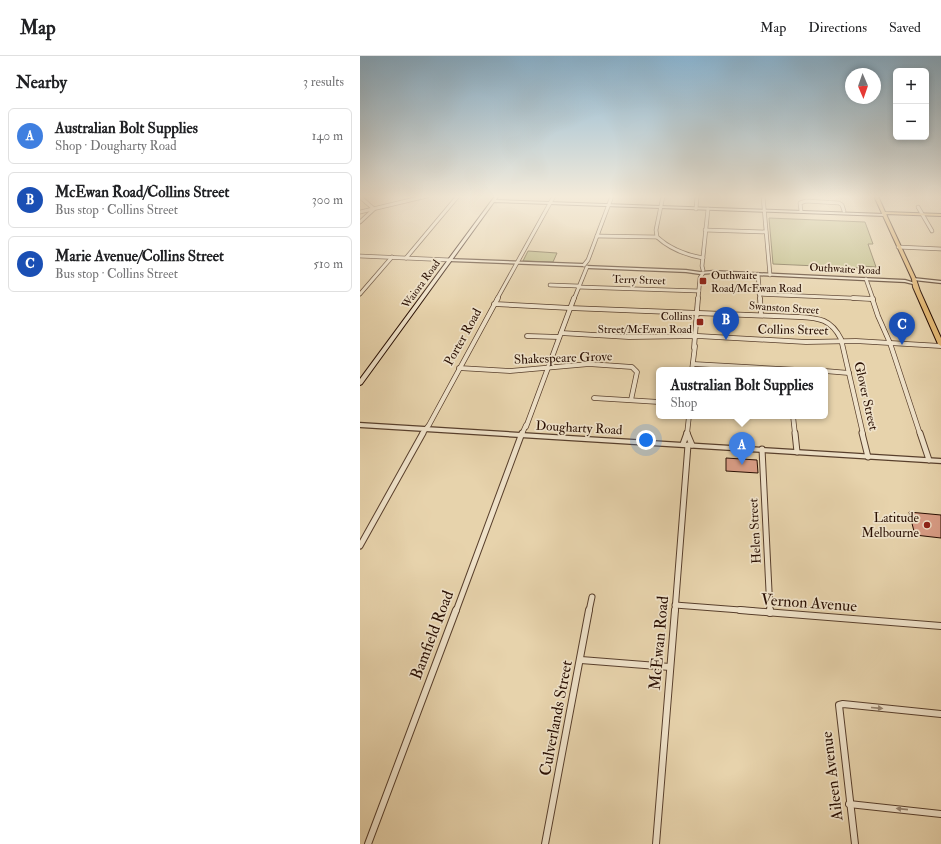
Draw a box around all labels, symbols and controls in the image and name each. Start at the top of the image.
text: Map [20,16,56,40]
text: Map [760,19,786,36]
text: Directions [808,19,867,36]
text: Saved [889,19,921,36]
north arrow [845,68,881,104]
map controls [893,68,929,140]
button: + [893,68,929,104]
text: Nearby [16,72,67,93]
text: 3 results [303,74,344,90]
button: − [893,104,929,140]
text: Australian Bolt Supplies [55,119,198,138]
text: A [26,128,34,144]
text: 140 m [312,128,343,144]
text: Shop · Dougharty Road [55,138,177,154]
text: McEwan Road/Collins Street [55,183,229,202]
text: B [26,192,34,208]
text: 300 m [312,192,343,208]
text: Bus stop · Collins Street [55,202,178,218]
text: Marie Avenue/Collins Street [55,247,224,266]
text: C [25,256,35,272]
text: 510 m [313,256,343,272]
street label: Waiora Road [398,257,443,312]
street label: Outhwaite Road [809,261,882,277]
text: Bus stop · Collins Street [55,266,178,282]
place label: Outhwaite Road/McEwan Road [711,269,802,295]
street label: Terry Street [612,273,666,288]
marker: Outhwaite Road/McEwan Road [698,276,708,286]
street label: Swanston Street [749,299,820,317]
street label: Porter Road [441,305,485,368]
pin: B [713,307,739,340]
place label: Collins Street/McEwan Road [598,310,693,336]
pin: C [889,312,915,345]
marker: Collins Street/McEwan Road [695,317,705,327]
street label: Collins Street [757,321,829,339]
street label: Shakespeare Grove [514,348,613,369]
street label: Glover Street [850,360,882,432]
popup [656,367,828,419]
text: Australian Bolt Supplies [671,376,813,395]
text: Shop [671,395,697,411]
street label: Dougharty Road [535,418,623,439]
your location [636,430,656,450]
pin: A [729,432,755,465]
street label: Helen Street [745,498,765,564]
place label: Latitude Melbourne [862,510,920,541]
marker: Latitude Melbourne [922,520,932,530]
street label: Bamfield Road [406,588,458,682]
street label: Vernon Avenue [760,590,858,616]
street label: McEwan Road [645,595,673,691]
street label: Culverlands Street [535,658,577,778]
one-way arrow [871,704,884,711]
street label: Aileen Avenue [817,730,848,823]
one-way arrow [896,806,908,813]

